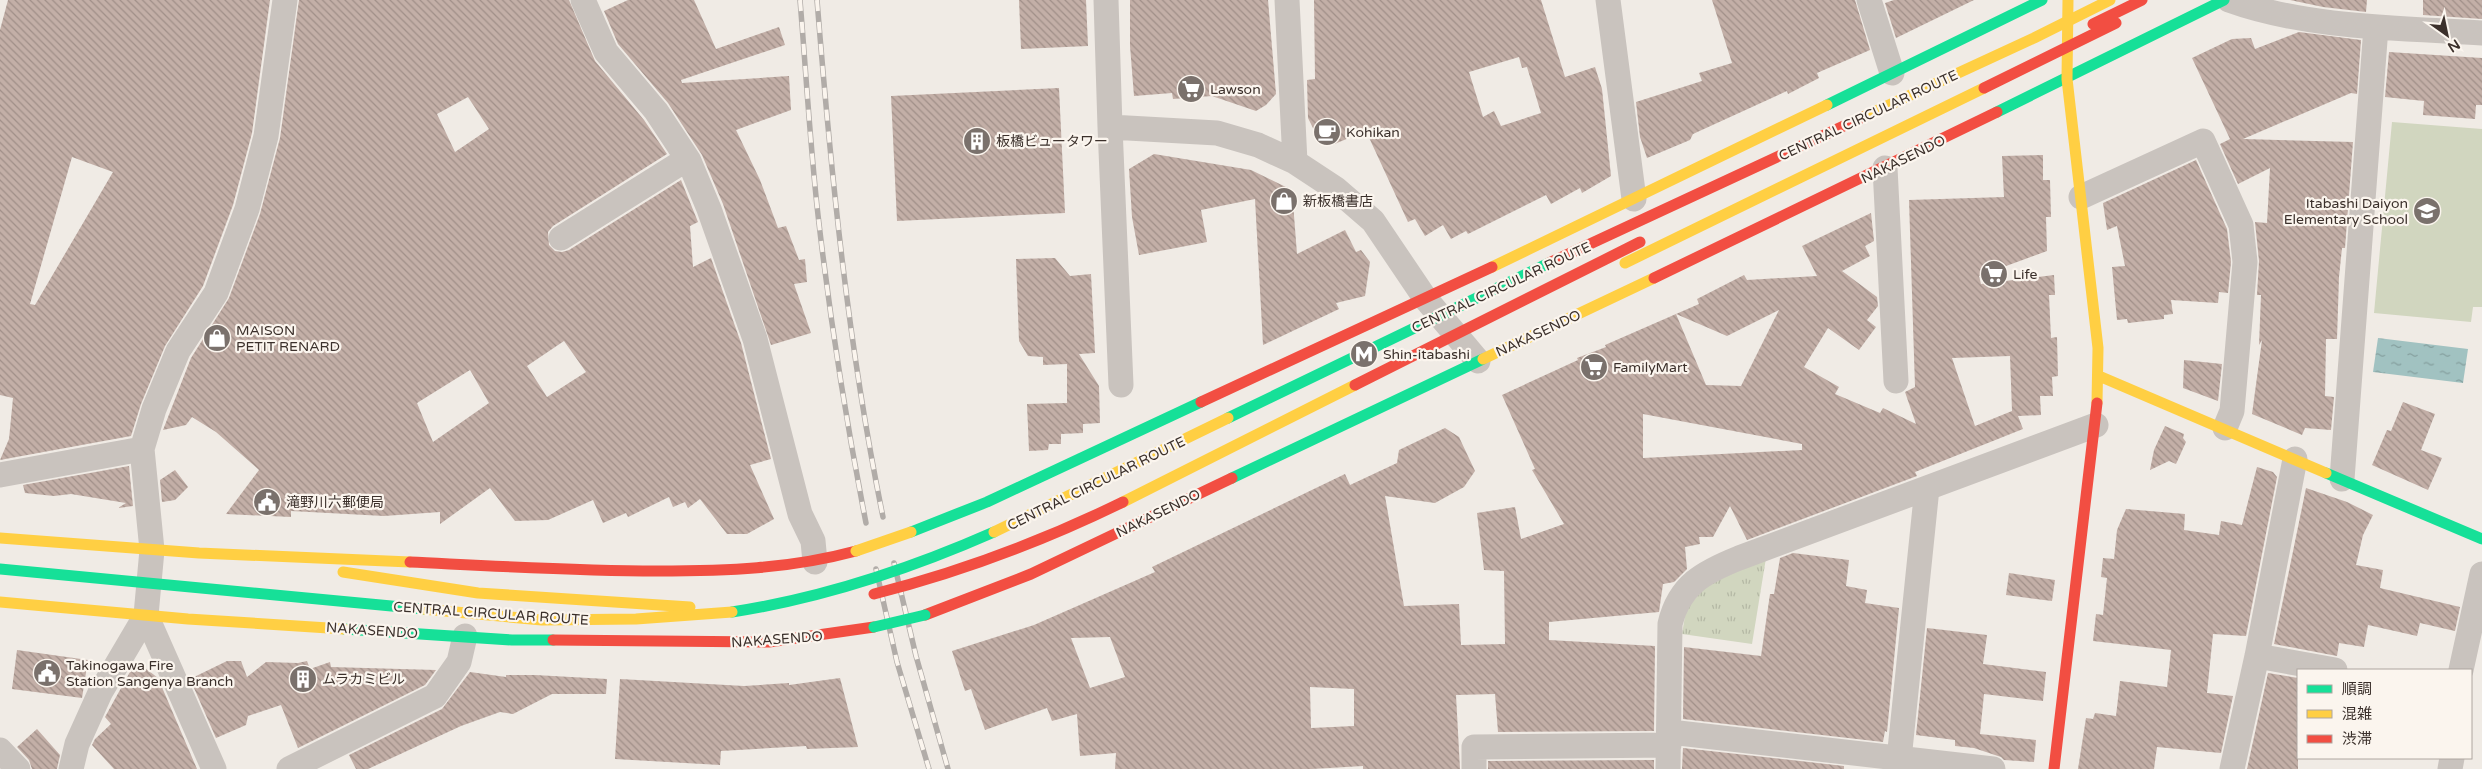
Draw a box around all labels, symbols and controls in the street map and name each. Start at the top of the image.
north arrow [2422,10,2472,60]
text: N [2444,35,2463,56]
street label: CENTRAL CIRCULAR ROUTE [1776,66,1961,165]
supermarket icon: Lawson [1176,74,1206,104]
place label: Lawson [1210,81,1261,98]
cafe icon: Kohikan [1312,117,1342,147]
place label: Kohikan [1346,124,1400,141]
building icon: 板橋ビュータワー [962,126,992,156]
street label: NAKASENDO [1858,132,1948,187]
place label: 板橋ビュータワー [996,133,1108,150]
shop icon: 新板橋書店 [1269,186,1299,216]
place label: 新板橋書店 [1303,193,1373,210]
place label: Itabashi Daiyon Elementary School [2284,195,2408,228]
school or university icon: Itabashi Daiyon Elementary School [2412,196,2442,226]
street label: CENTRAL CIRCULAR ROUTE [1409,238,1594,337]
supermarket icon: Life [1979,259,2009,289]
place label: Life [2013,266,2037,283]
street label: NAKASENDO [1493,306,1583,361]
place label: MAISON PETIT RENARD [236,322,340,355]
shop icon: MAISON PETIT RENARD [202,323,232,353]
metro station icon: Shin-itabashi [1349,339,1379,369]
place label: Shin-itabashi [1383,346,1470,363]
supermarket icon: FamilyMart [1579,352,1609,382]
place label: FamilyMart [1613,359,1688,376]
street label: CENTRAL CIRCULAR ROUTE [1004,433,1188,534]
street label: NAKASENDO [1113,486,1203,541]
public building icon: 滝野川六郵便局 [252,487,282,517]
place label: 滝野川六郵便局 [286,494,384,511]
street label: CENTRAL CIRCULAR ROUTE [393,598,589,629]
street label: NAKASENDO [326,619,418,642]
street label: NAKASENDO [731,628,823,651]
place label: Takinogawa Fire Station Sangenya Branch [66,657,233,690]
public building icon: Takinogawa Fire Station Sangenya Branch [32,658,62,688]
building icon: ムラカミビル [288,664,318,694]
legend [2297,669,2472,759]
place label: ムラカミビル [322,671,405,688]
text: 順調 [2342,680,2372,698]
text: 混雑 [2342,705,2372,723]
text: 渋滞 [2342,730,2372,748]

